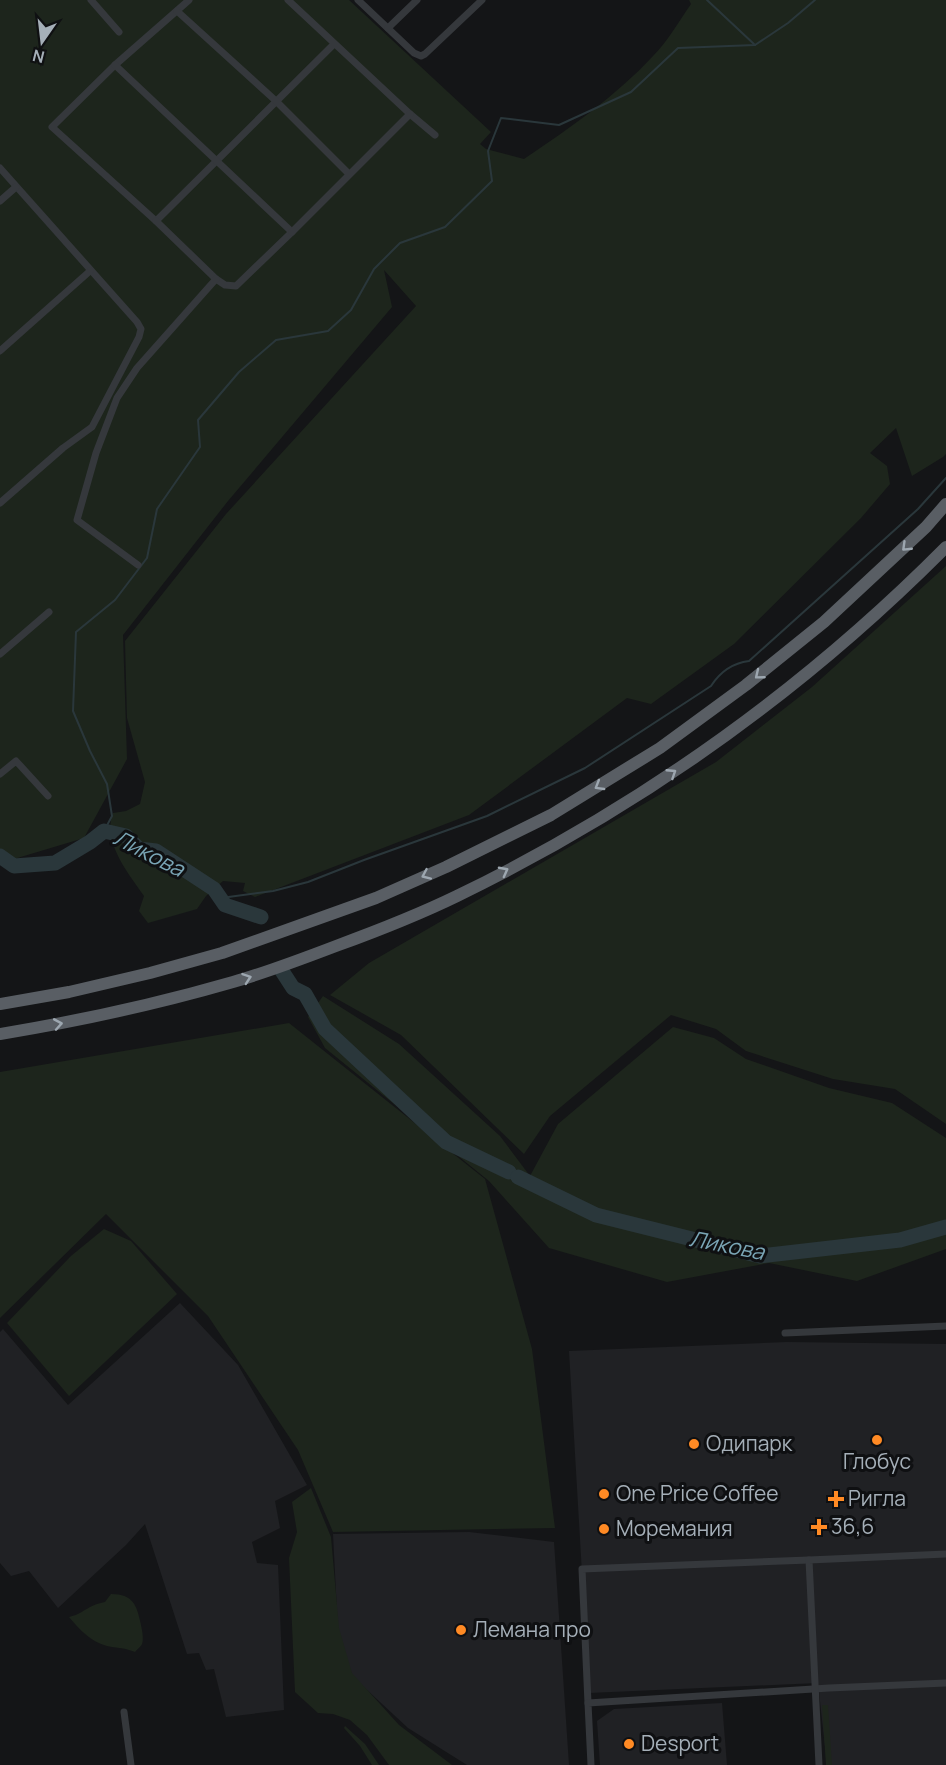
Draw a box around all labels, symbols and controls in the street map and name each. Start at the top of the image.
north arrow [12,12,72,72]
text: N [30,44,47,69]
one-way arrow [902,540,912,551]
one-way arrow [755,667,766,678]
one-way arrow [666,769,677,780]
one-way arrow [595,778,605,790]
water label: Ликова [108,822,191,884]
one-way arrow [498,867,509,878]
one-way arrow [421,868,432,880]
one-way arrow [241,972,252,985]
one-way arrow [53,1019,62,1031]
water label: Ликова [687,1223,769,1267]
place label: Одипарк [706,1429,793,1457]
marker: Глобус [870,1433,884,1447]
marker: Одипарк [687,1437,701,1451]
place label: Глобус [843,1447,911,1475]
place label: One Price Coffee [616,1479,779,1507]
place label: Ригла [848,1484,906,1512]
marker: One Price Coffee [597,1487,611,1501]
marker: Ригла [829,1492,843,1506]
place label: 36,6 [831,1512,874,1540]
place label: Моремания [616,1514,733,1542]
marker: 36,6 [812,1520,826,1534]
marker: Моремания [597,1522,611,1536]
place label: Лемана про [473,1615,591,1643]
marker: Лемана про [454,1623,468,1637]
place label: Desport [641,1729,719,1757]
marker: Desport [622,1737,636,1751]

